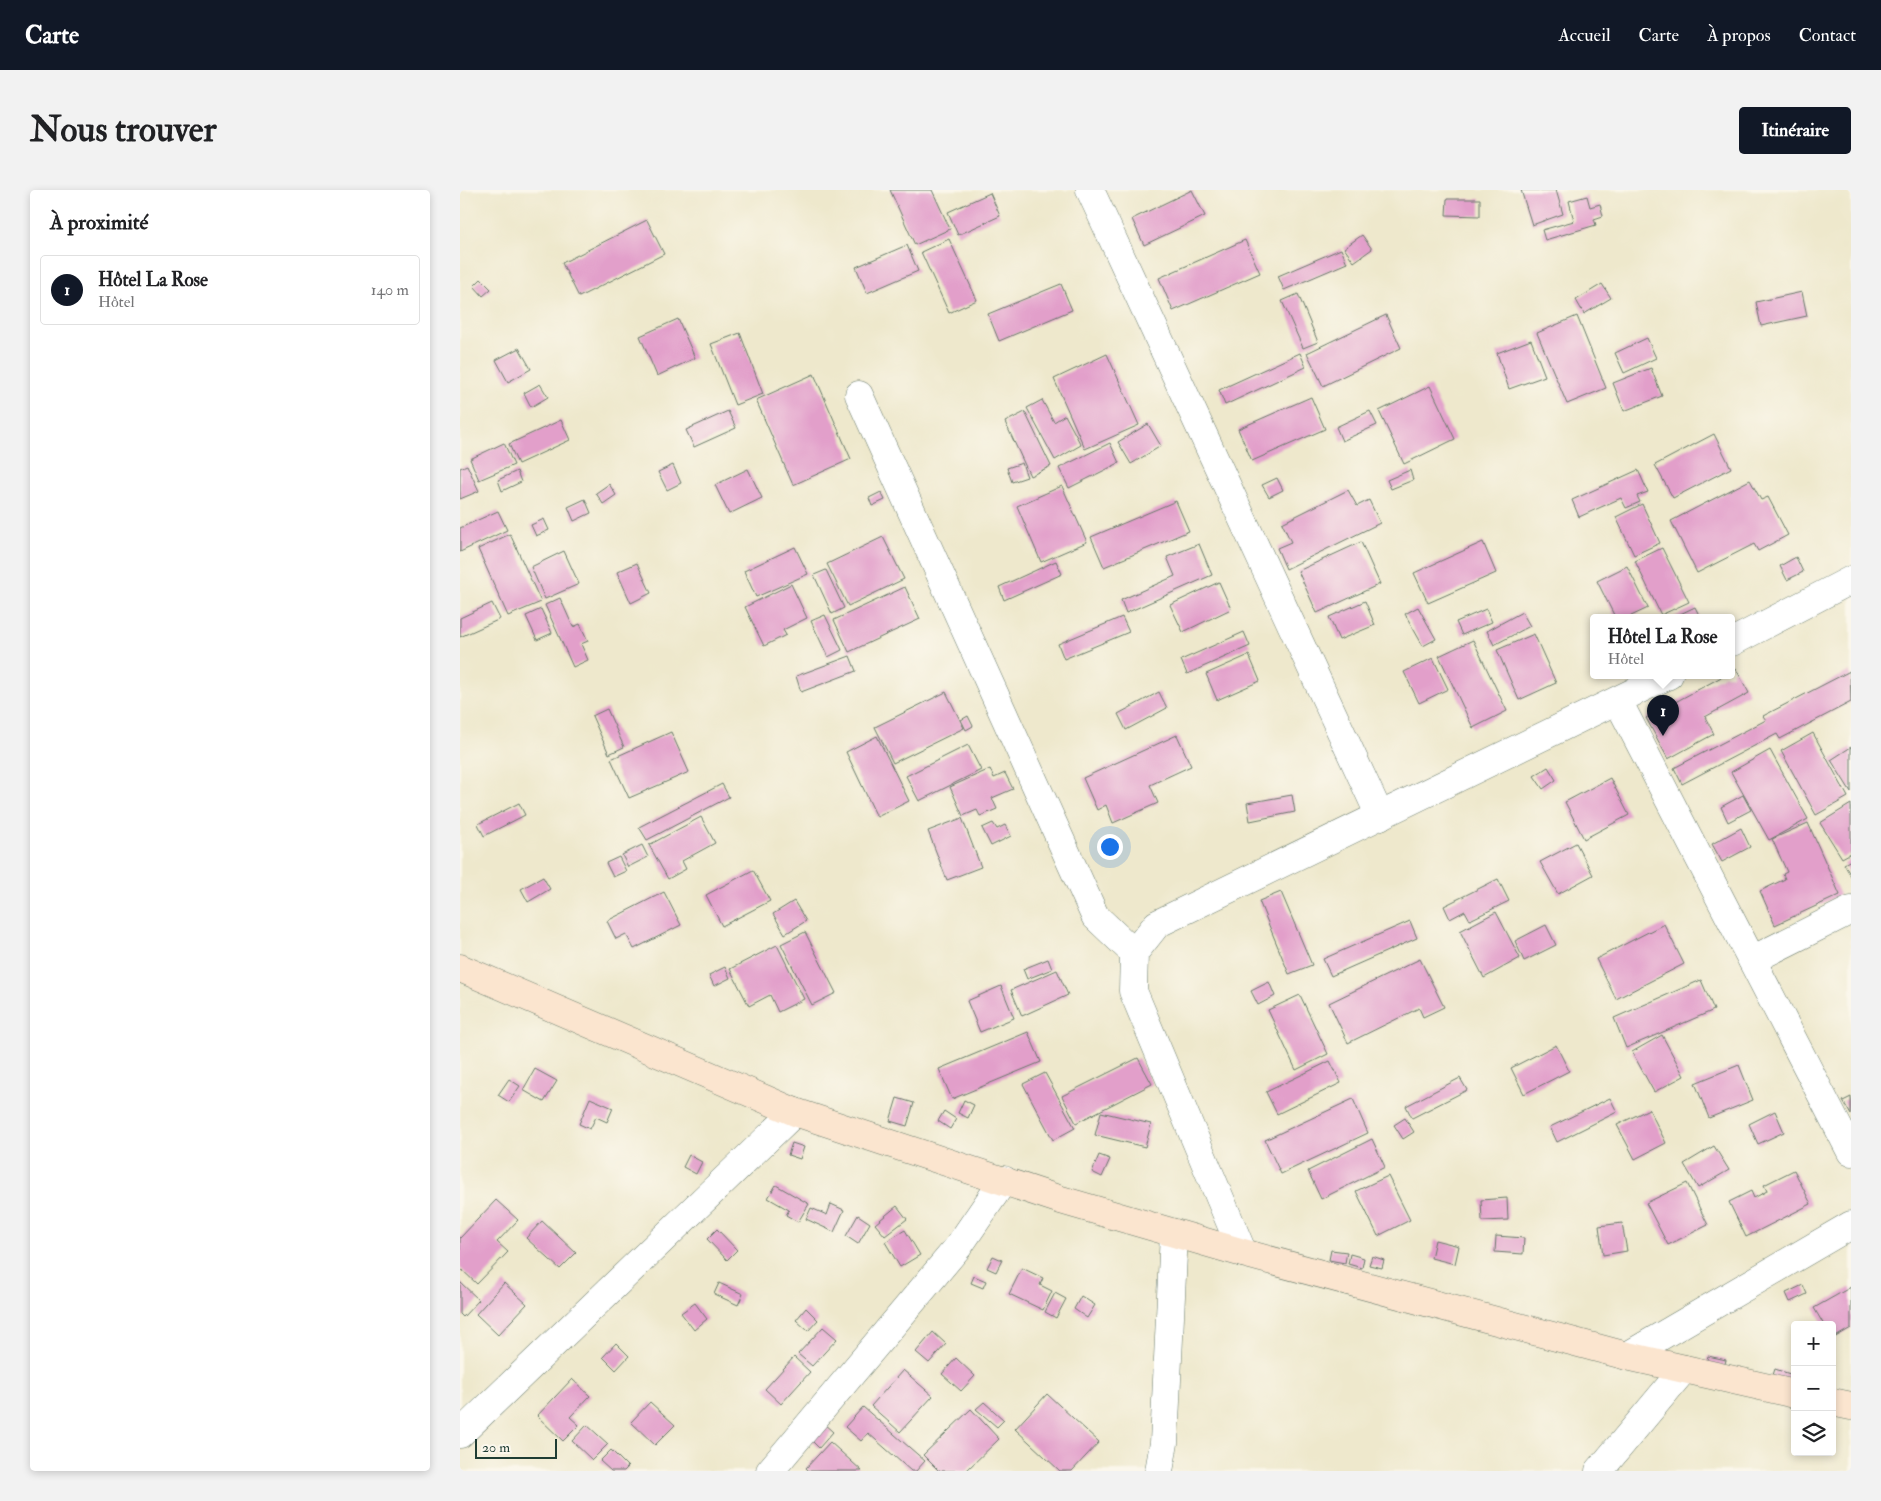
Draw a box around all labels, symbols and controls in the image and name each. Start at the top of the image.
text: Carte [25,20,79,51]
text: Accueil [1558,24,1611,47]
text: Carte [1639,24,1679,47]
text: À propos [1707,24,1771,47]
text: Contact [1799,24,1856,47]
button: Itinéraire [1739,107,1851,154]
text: Nous trouver [30,108,217,152]
text: À proximité [50,209,148,236]
text: Hôtel La Rose [98,268,208,292]
text: 1 [64,280,70,300]
text: 140 m [371,280,409,300]
text: Hôtel [98,292,135,312]
popup [1590,614,1735,679]
text: Hôtel La Rose [1607,625,1718,649]
text: Hôtel [1607,649,1644,669]
pin: 1 [1647,695,1679,736]
your location [1097,834,1123,860]
map controls [1791,1321,1836,1456]
button: + [1791,1321,1836,1366]
button: − [1791,1366,1836,1411]
button: layers [1791,1411,1836,1456]
scale bar [475,1436,558,1459]
text: 20 m [482,1439,510,1456]

